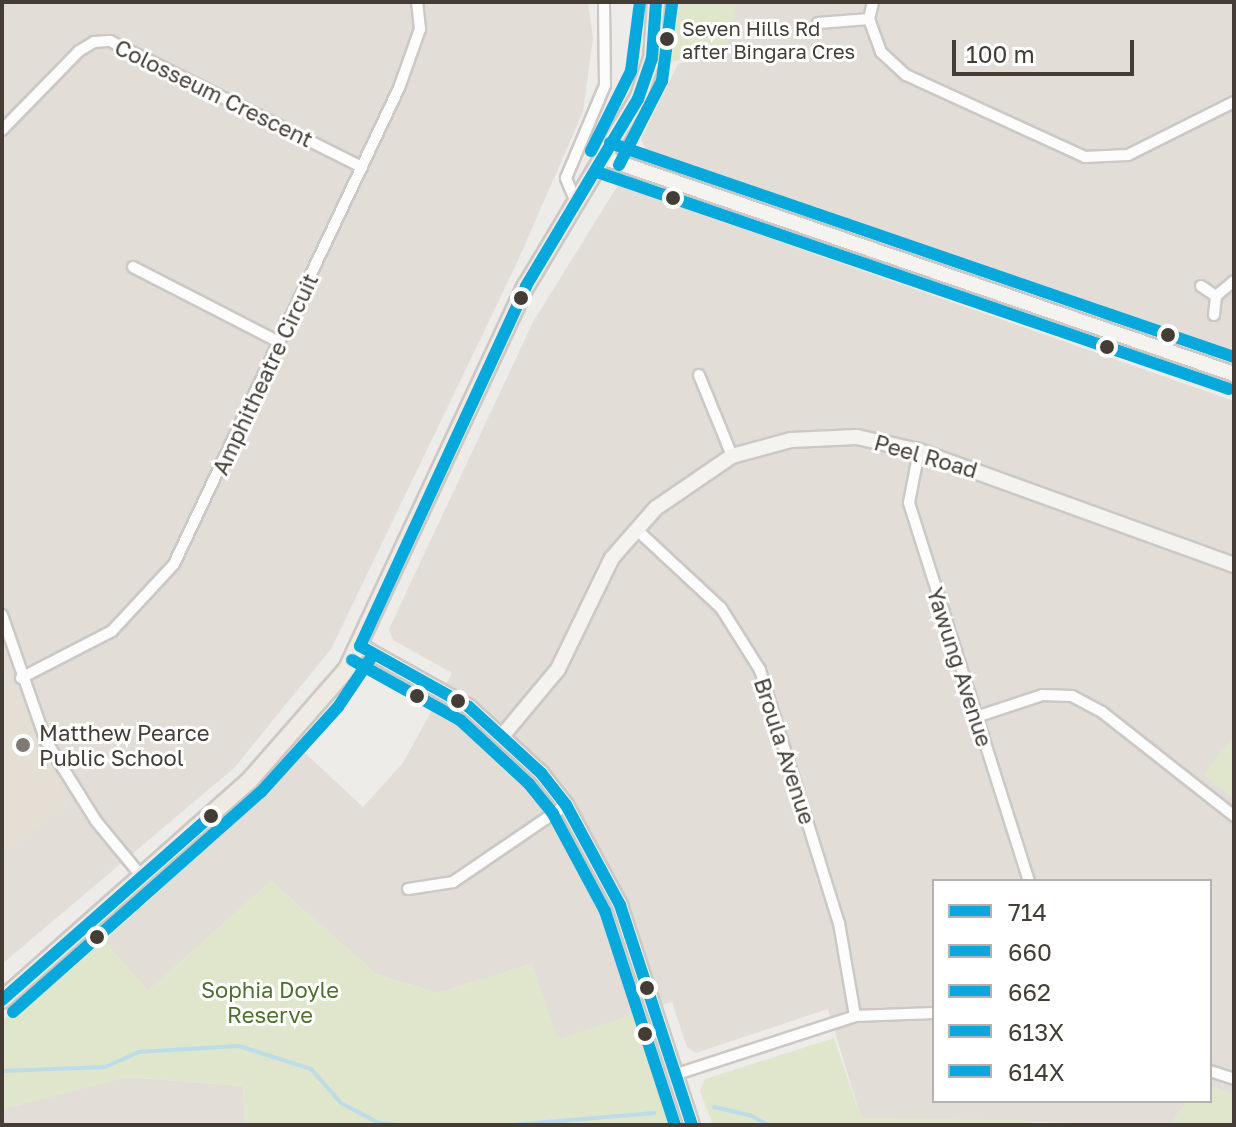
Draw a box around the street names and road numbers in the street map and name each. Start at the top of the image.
street label: Colosseum Crescent [111,34,317,152]
street label: Amphitheatre Circuit [207,269,323,479]
street label: Peel Road [871,429,981,483]
street label: Yawung Avenue [922,584,998,750]
street label: Broula Avenue [749,675,821,827]

